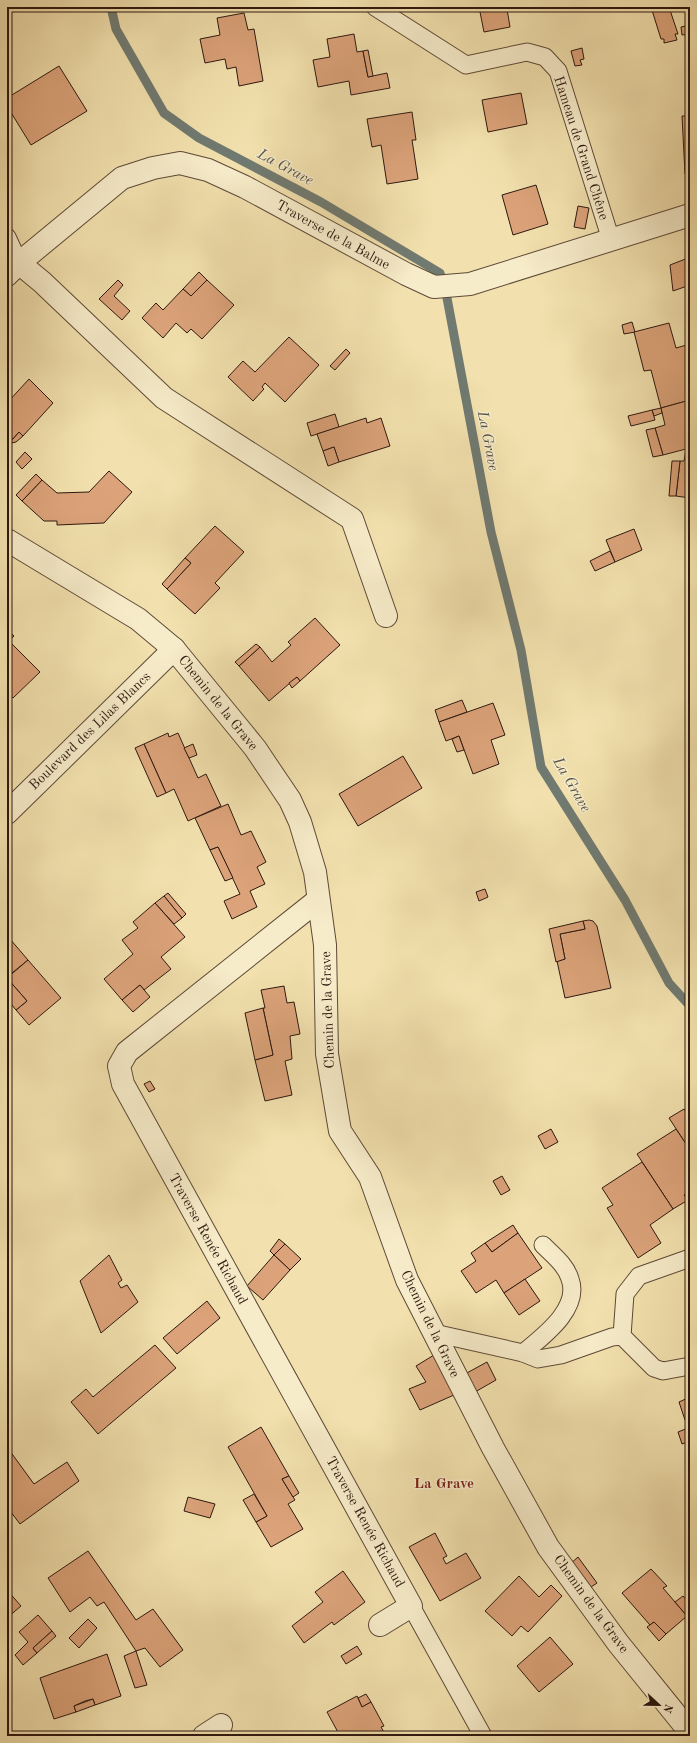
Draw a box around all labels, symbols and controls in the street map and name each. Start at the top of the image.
street label: Hameau de Grand Chêne [551,74,611,222]
water label: La Grave [254,147,315,189]
street label: Traverse de la Balme [274,198,392,272]
water label: La Grave [474,409,500,472]
street label: Chemin de la Grave [176,653,260,753]
street label: Boulevard des Lilas Blancs [27,669,153,793]
water label: La Grave [549,754,593,815]
street label: Chemin de la Grave [319,951,337,1069]
street label: Traverse Renée Richaud [166,1171,250,1307]
street label: Chemin de la Grave [398,1268,462,1380]
street label: Traverse Renée Richaud [323,1454,407,1590]
district label: La Grave [414,1477,474,1492]
street label: Chemin de la Grave [551,1552,631,1656]
north arrow [639,1685,679,1725]
text: N [660,1702,674,1715]

